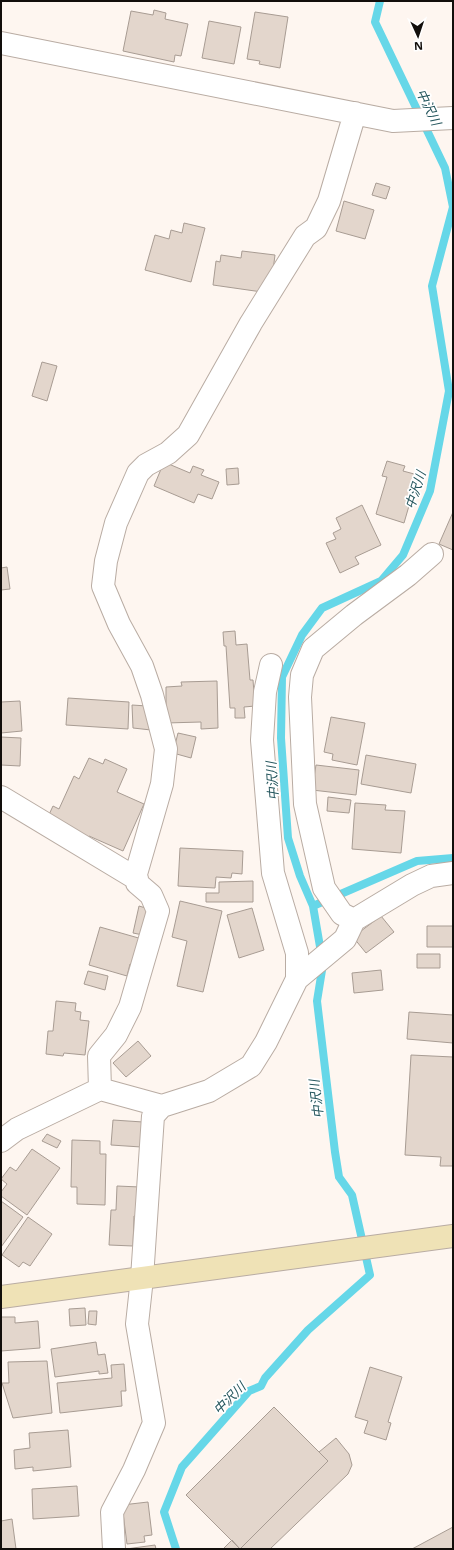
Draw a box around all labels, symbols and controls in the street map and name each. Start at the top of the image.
north arrow [398,16,438,56]
text: N [414,39,423,54]
water label: 中沢川 [412,86,447,130]
water label: 中沢川 [400,467,430,511]
water label: 中沢川 [262,759,282,801]
water label: 中沢川 [304,1077,327,1119]
water label: 中沢川 [209,1376,251,1418]

